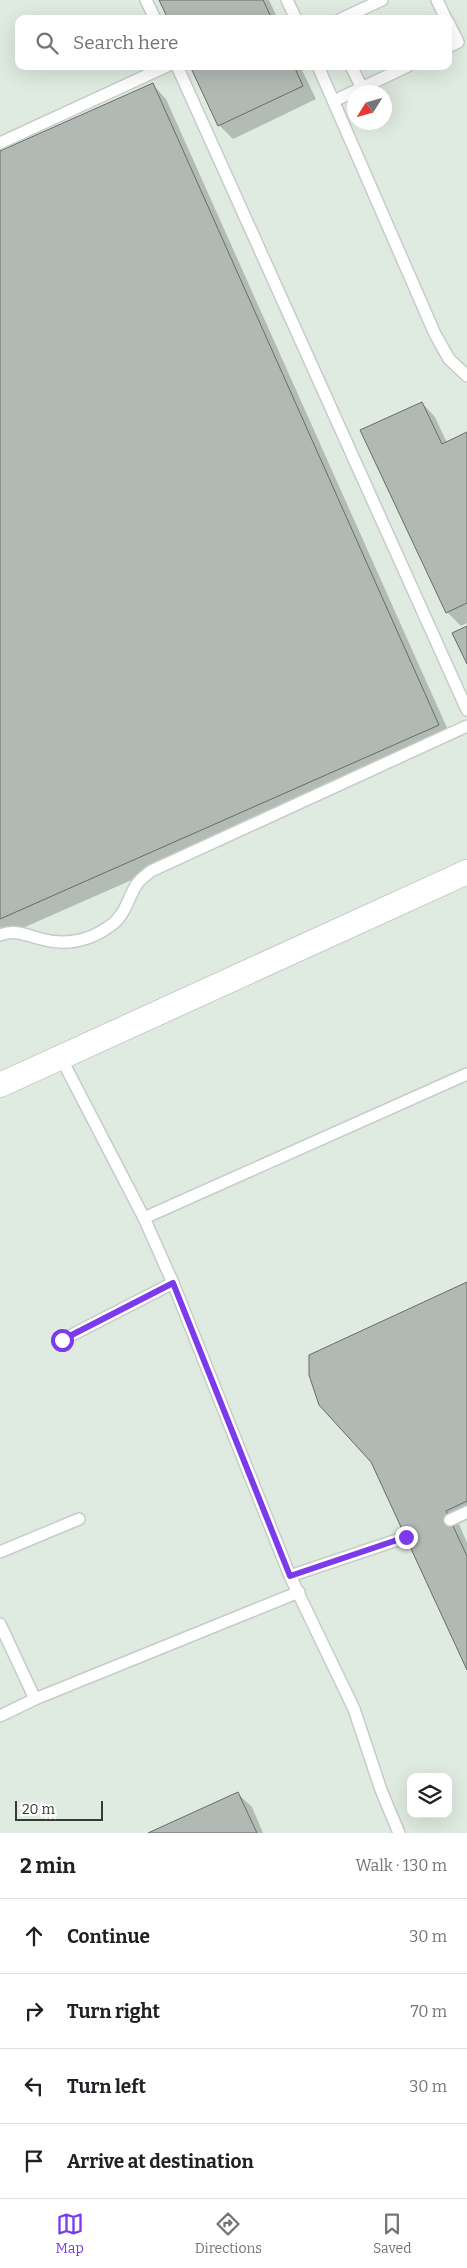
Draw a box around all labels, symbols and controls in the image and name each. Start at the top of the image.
search box [15,15,452,70]
icon: search [33,29,61,57]
text: Search here [73,31,178,54]
north arrow [347,85,392,130]
route start [51,1329,74,1352]
route end [395,1526,418,1549]
map controls [407,1773,452,1818]
button: layers [407,1773,452,1818]
scale bar [15,1798,102,1821]
text: 20 m [22,1801,55,1818]
text: 2 min [20,1853,76,1879]
text: Walk · 130 m [355,1856,447,1875]
icon: ahead [20,1922,48,1950]
text: Continue [67,1925,150,1948]
text: 30 m [409,1927,447,1946]
icon: right [20,1997,48,2025]
text: Turn right [67,2000,160,2023]
text: 70 m [411,2002,447,2021]
icon: left [20,2072,48,2100]
text: Turn left [67,2075,146,2098]
text: 30 m [409,2077,447,2096]
icon: arrive [20,2147,48,2175]
text: Arrive at destination [67,2150,254,2173]
tab: Map [55,2210,84,2257]
tab: Directions [195,2210,262,2257]
tab: Saved [373,2210,412,2257]

